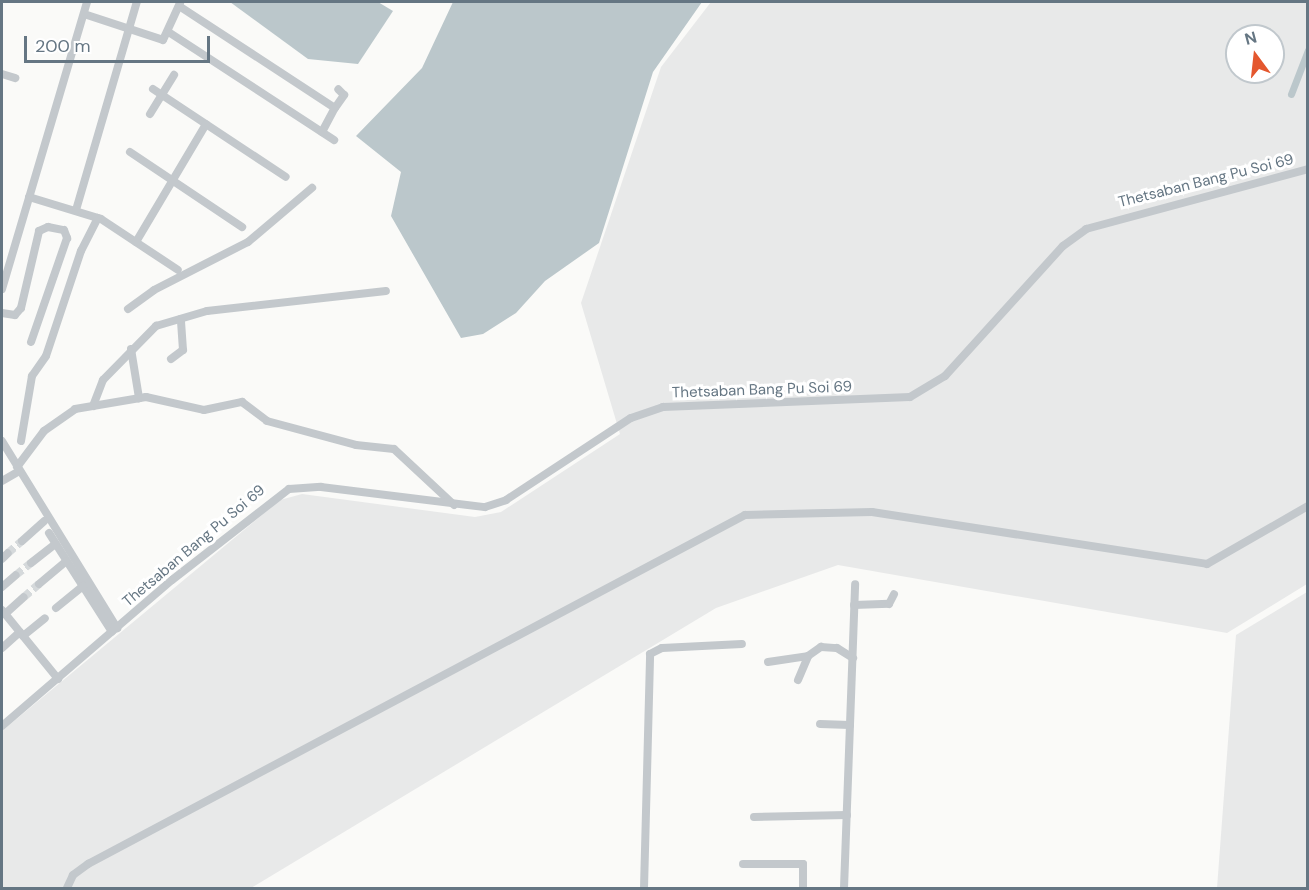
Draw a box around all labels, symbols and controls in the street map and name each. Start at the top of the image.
scale bar [27,24,213,62]
north arrow [1225,24,1285,84]
text: N [1242,26,1259,50]
text: 200 m [35,34,91,58]
street label: Thetsaban Bang Pu Soi 69 [1116,150,1296,212]
street label: Thetsaban Bang Pu Soi 69 [672,378,852,402]
street label: Thetsaban Bang Pu Soi 69 [119,481,269,611]

